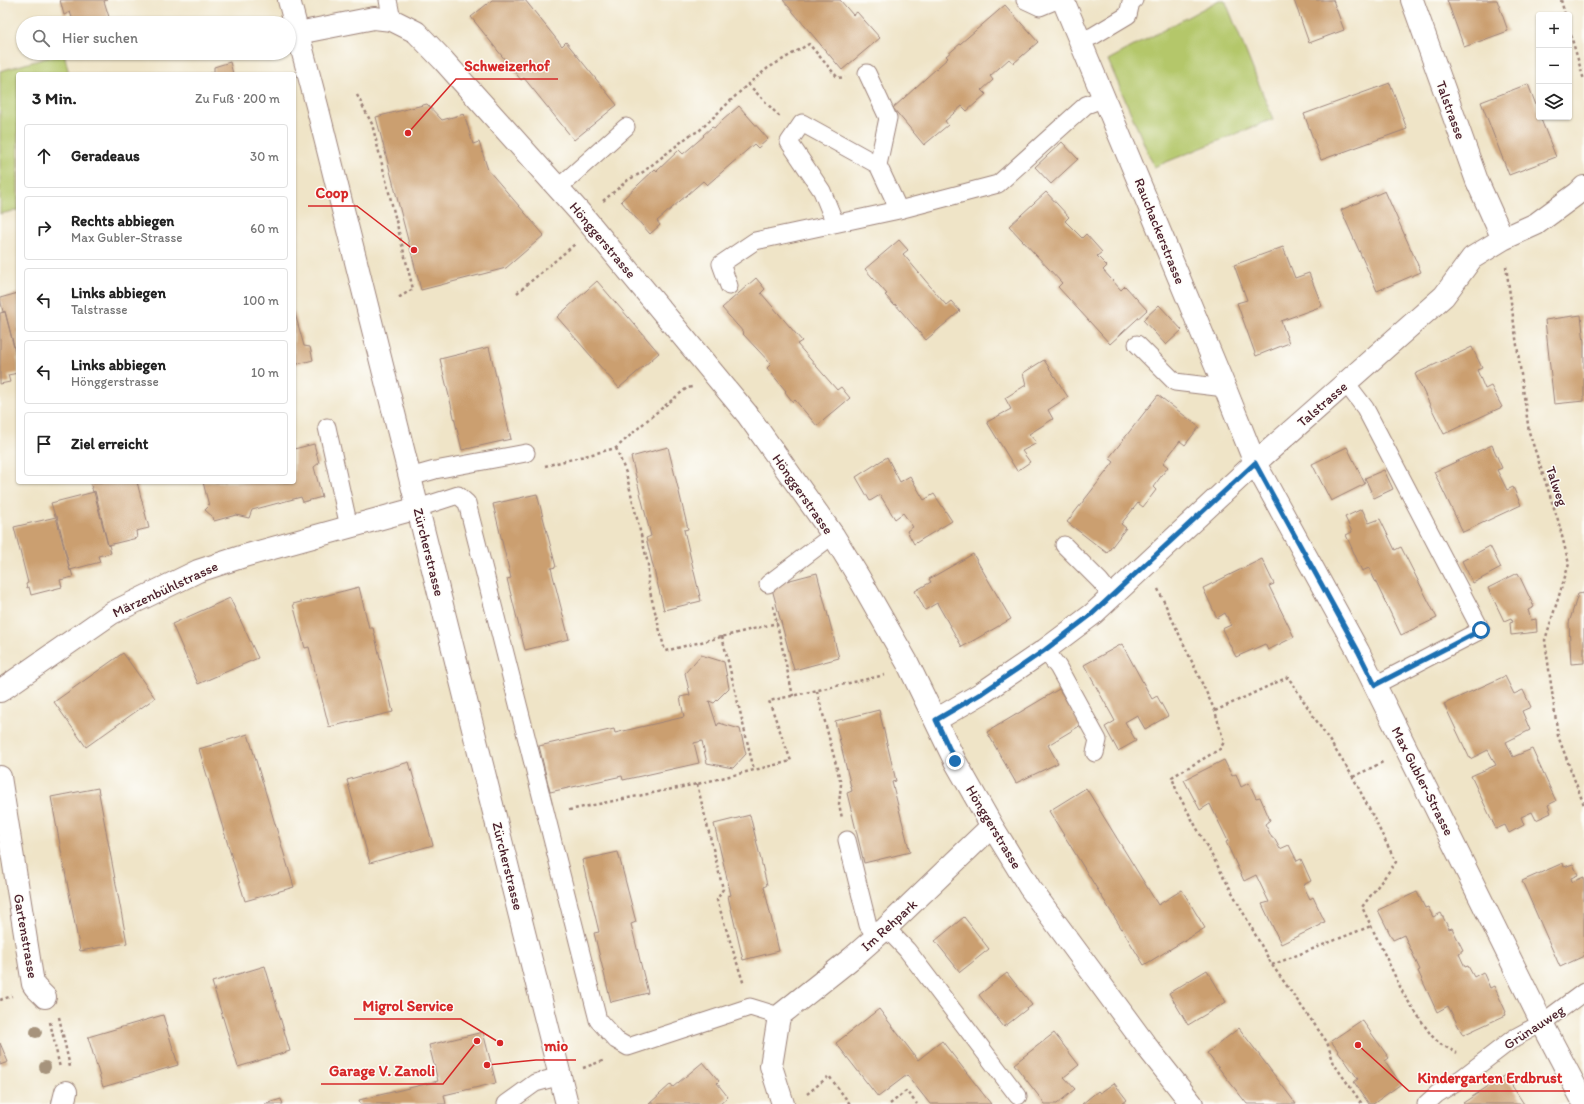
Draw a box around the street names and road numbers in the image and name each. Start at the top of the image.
street label: Talstrasse [1432,79,1469,142]
street label: Rauchackerstrasse [1130,176,1189,287]
street label: Hönggerstrasse [566,199,640,282]
street label: Talstrasse [1294,378,1351,431]
street label: Hönggerstrasse [769,451,837,538]
street label: Talweg [1542,464,1572,509]
street label: Zürcherstrasse [409,506,448,598]
street label: Märzenbühlstrasse [110,557,221,621]
street label: Max Gubler-Strasse [1388,724,1458,839]
street label: Hönggerstrasse [962,782,1025,872]
street label: Zürcherstrasse [488,820,527,912]
street label: Gartenstrasse [10,892,41,980]
street label: Im Rehpark [858,896,921,955]
street label: Grünauweg [1501,1001,1568,1053]

